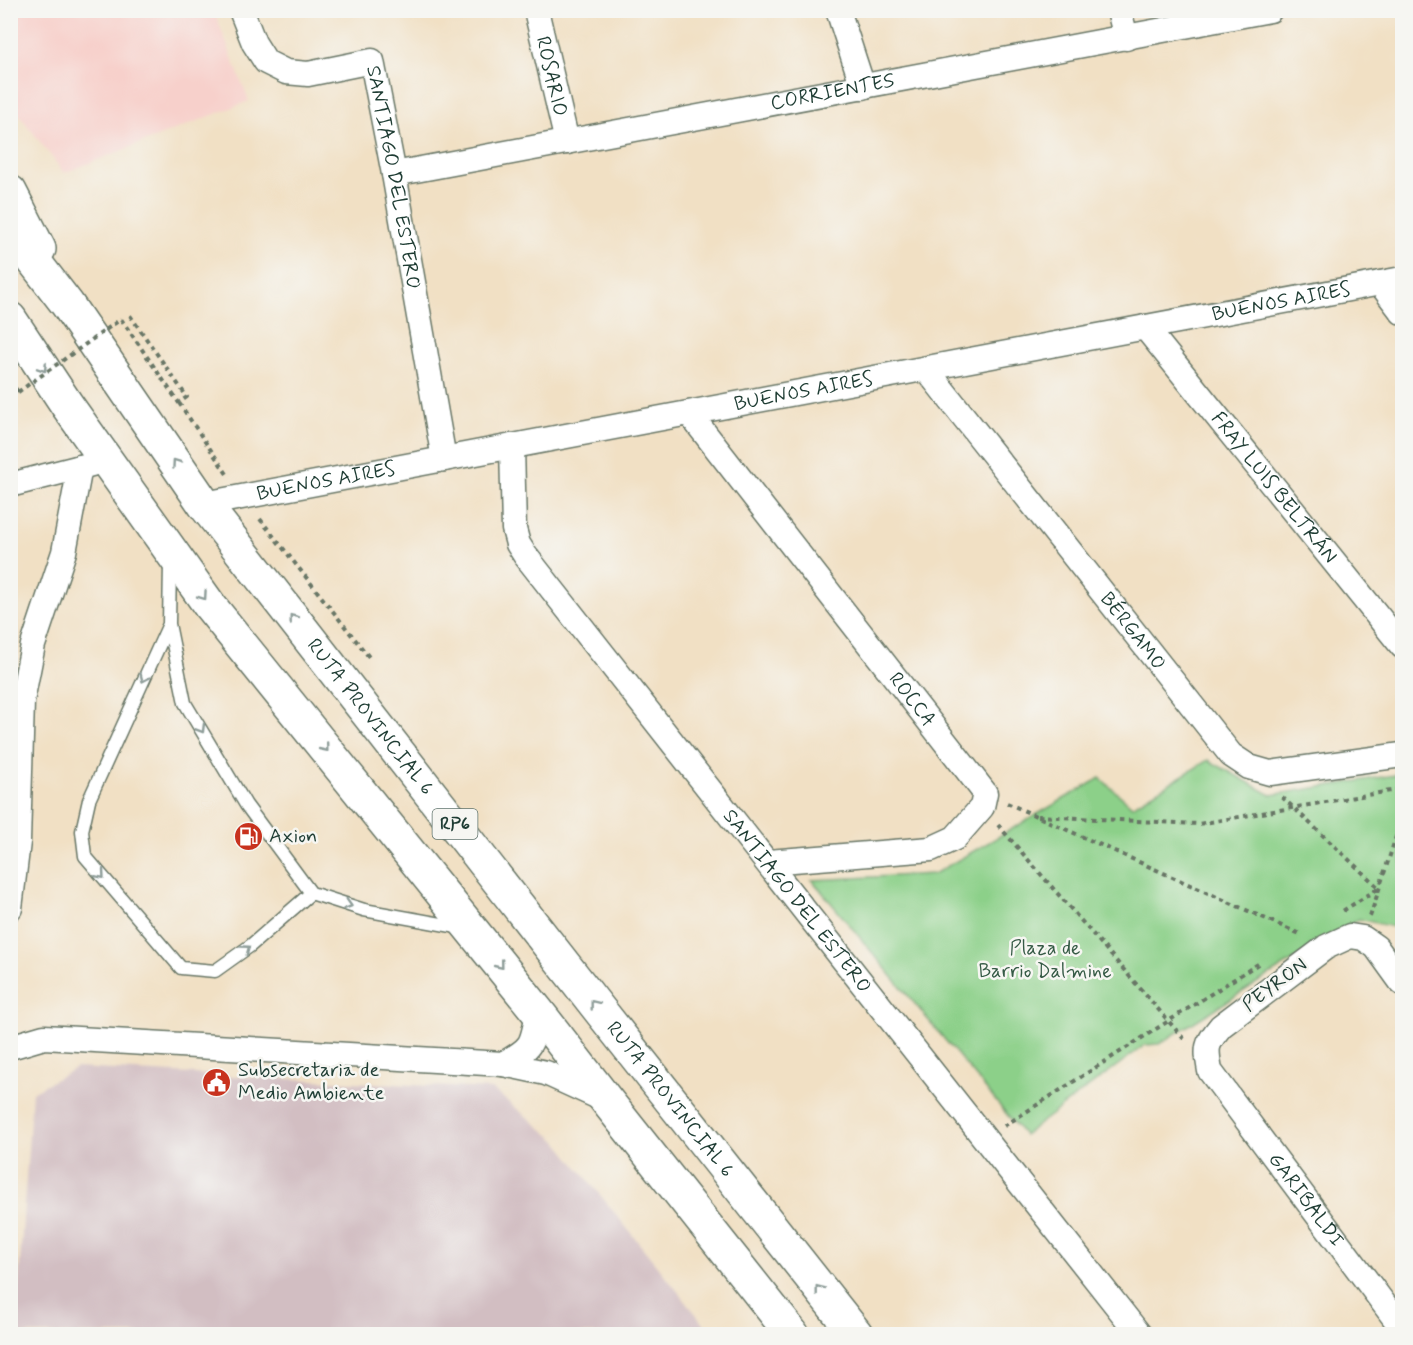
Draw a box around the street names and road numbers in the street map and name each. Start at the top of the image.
street label: ROSARIO [529,34,574,119]
street label: SANTIAGO DEL ESTERO [360,63,427,291]
street label: CORRIENTES [768,67,897,117]
street label: BUENOS AIRES [1210,275,1353,328]
street label: BUENOS AIRES [732,365,875,418]
street label: FRAY LUIS BELTRÁN [1205,406,1343,569]
street label: BUENOS AIRES [254,455,397,507]
street label: BÉRGAMO [1094,586,1172,676]
street label: RUTA PROVINCIAL 6 [301,633,440,801]
street label: ROCCA [882,666,942,732]
street label: SANTIAGO DEL ESTERO [717,804,878,999]
road number: RP6 [432,809,478,839]
street label: PEYRON [1237,952,1313,1018]
street label: RUTA PROVINCIAL 6 [600,1016,740,1183]
street label: GARIBALDI [1262,1147,1350,1252]

